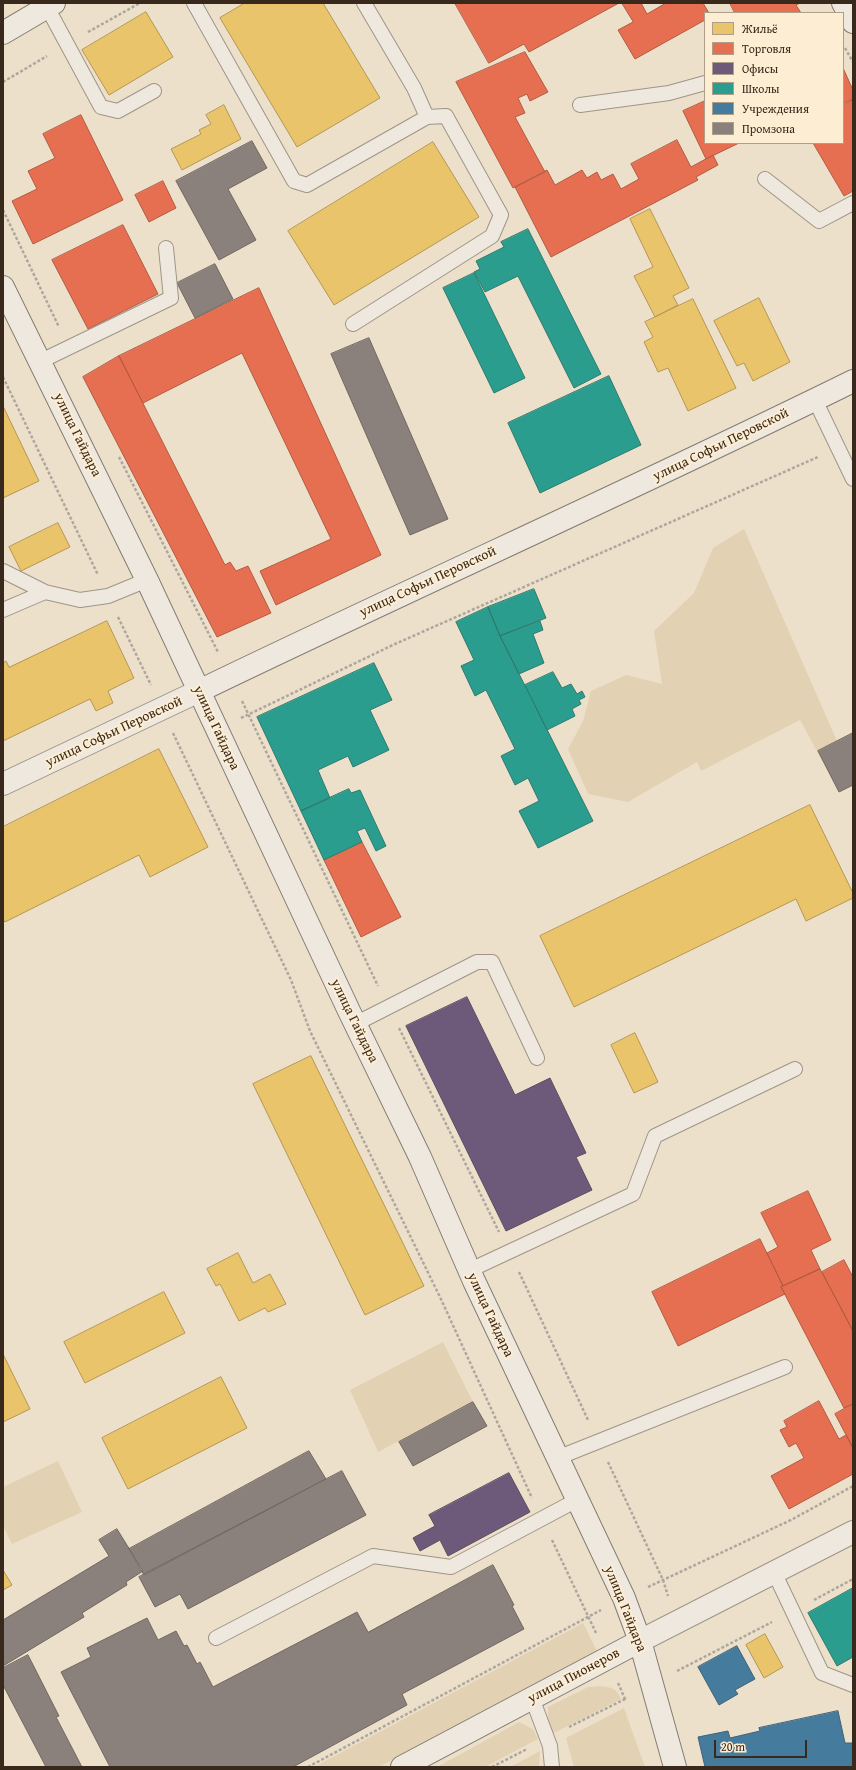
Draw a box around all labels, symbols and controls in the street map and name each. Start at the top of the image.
legend [704,12,844,144]
text: Жильё [742,20,778,37]
text: Торговля [742,40,791,57]
text: Офисы [742,60,778,77]
text: Школы [742,80,779,97]
text: Учреждения [742,100,809,117]
text: Промзона [742,120,795,137]
street label: улица Гайдара [49,390,105,480]
street label: улица Софьи Перовской [650,405,792,485]
street label: улица Софьи Перовской [357,543,499,621]
street label: улица Гайдара [189,683,243,773]
street label: улица Софьи Перовской [43,693,185,771]
street label: улица Гайдара [326,976,382,1066]
street label: улица Гайдара [463,1270,517,1360]
street label: улица Гайдара [600,1564,650,1654]
street label: улица Пионеров [525,1645,623,1707]
scale bar [716,1732,809,1758]
text: 20 m [721,1738,745,1755]

